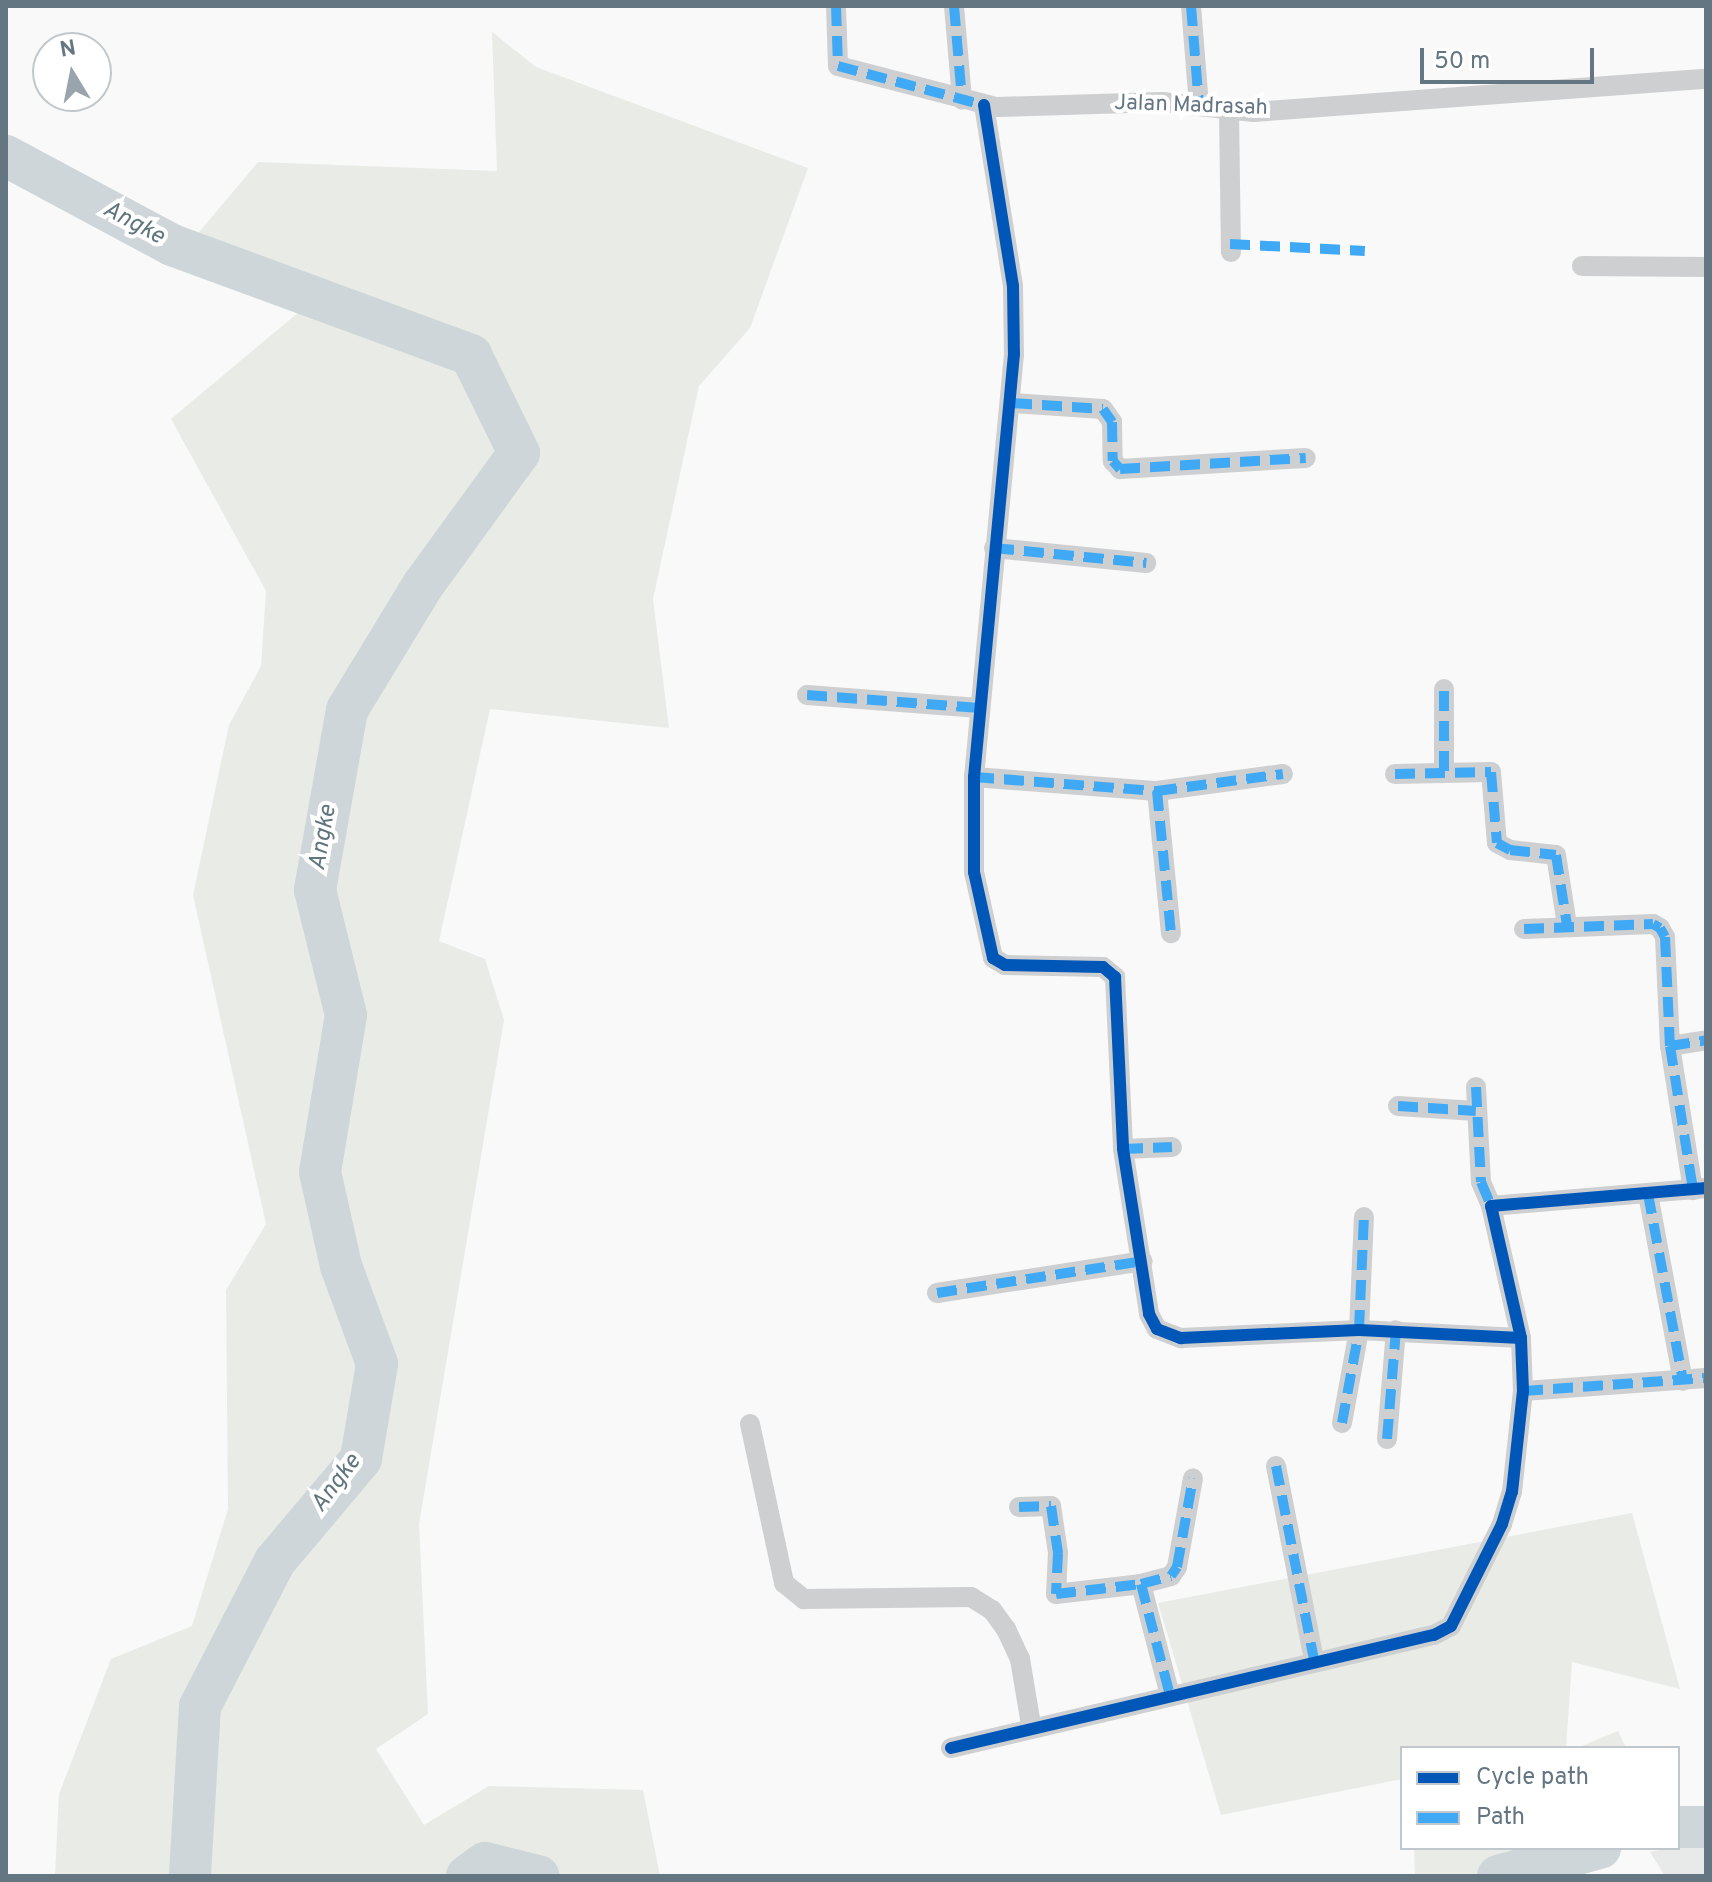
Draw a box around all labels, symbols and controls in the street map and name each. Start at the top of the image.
north arrow [32,32,112,112]
scale bar [1424,32,1598,82]
text: N [58,35,78,65]
text: 50 m [1434,47,1490,77]
street label: Jalan Madrasah [1114,90,1268,122]
water label: Angke [97,196,169,252]
water label: Angke [304,803,344,873]
water label: Angke [306,1449,368,1519]
legend [1400,1746,1680,1850]
text: Cycle path [1476,1763,1589,1793]
text: Path [1476,1803,1525,1833]

